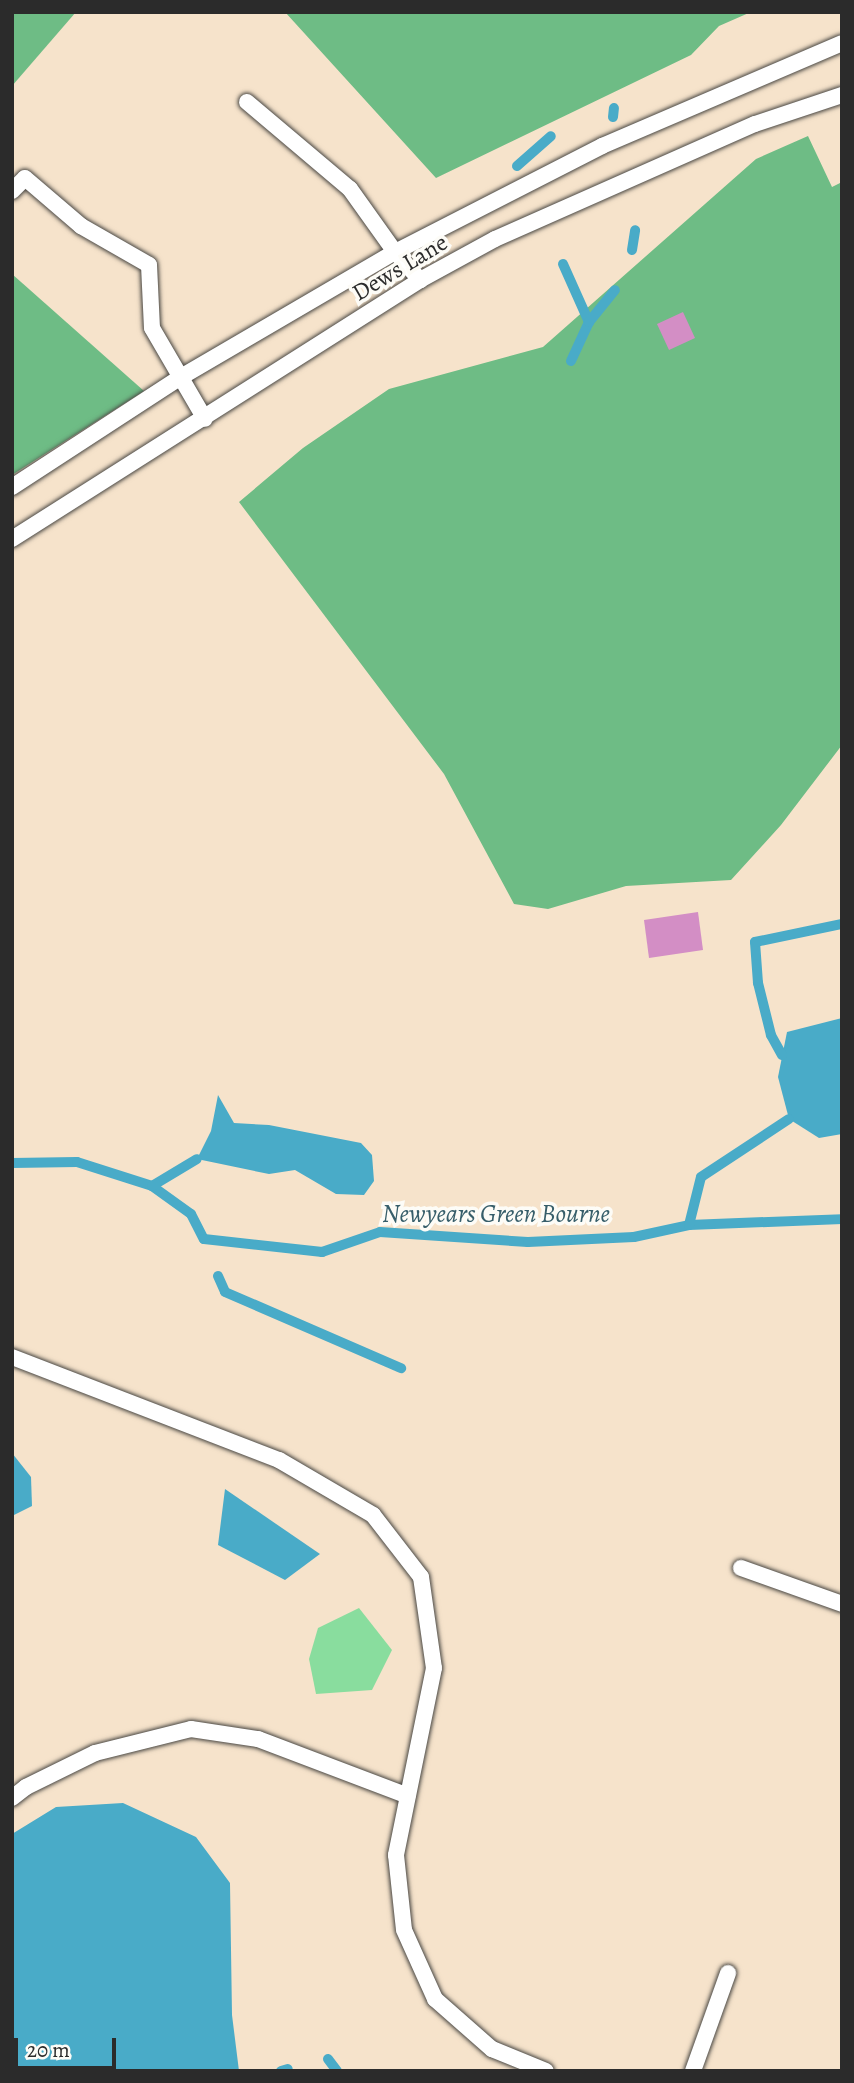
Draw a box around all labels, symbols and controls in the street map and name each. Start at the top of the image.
street label: Dews Lane [347,228,453,308]
water label: Newyears Green Bourne [382,1198,610,1230]
scale bar [18,2024,119,2068]
text: 20 m [27,2036,70,2064]

